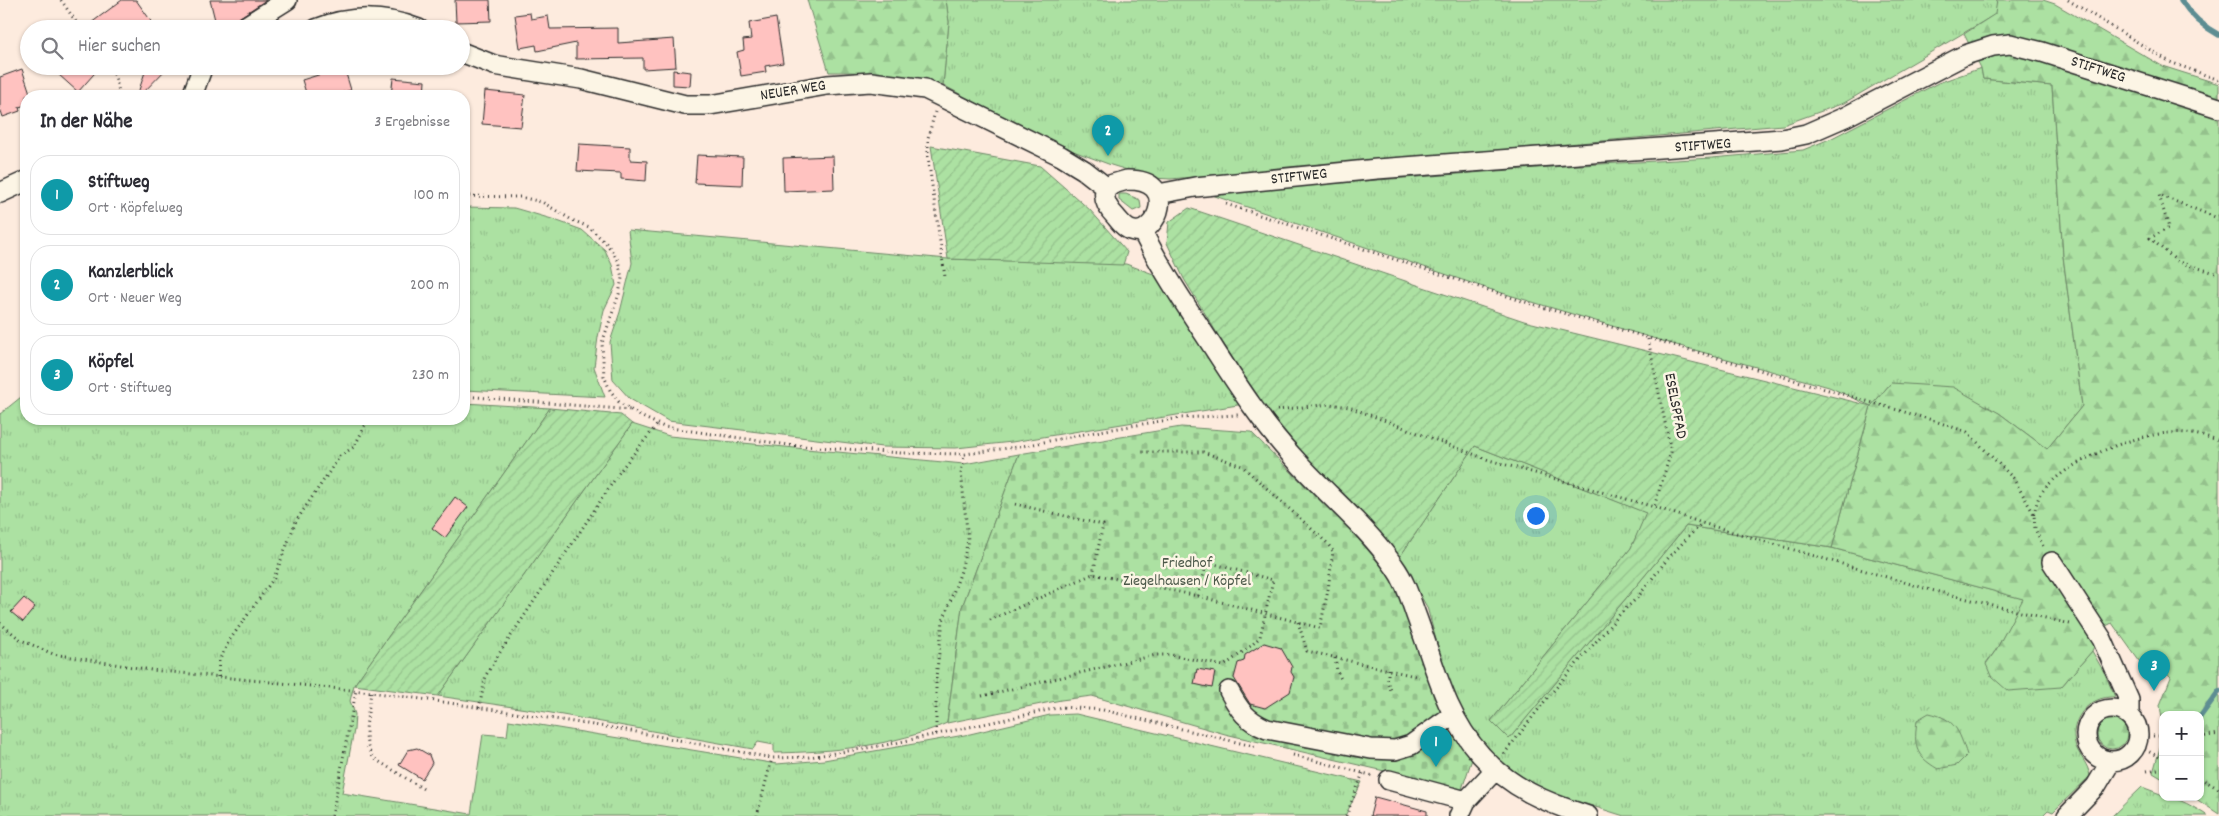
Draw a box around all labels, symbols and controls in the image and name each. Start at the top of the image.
search box [20,20,470,75]
icon: search [38,34,66,62]
text: Hier suchen [78,34,161,61]
street label: STIFTWEG [2068,50,2128,90]
street label: NEUER WEG [759,74,827,108]
text: In der Nähe [40,108,132,138]
text: 3 Ergebnisse [374,111,450,134]
pin: 2 [1092,115,1124,156]
street label: STIFTWEG [1674,133,1732,159]
street label: STIFTWEG [1270,163,1328,191]
text: Stiftweg [88,170,149,197]
text: 1 [55,184,59,207]
text: 100 m [413,184,449,207]
text: Ort · Köpfelweg [88,197,183,220]
text: Kanzlerblick [88,260,173,287]
text: 2 [54,274,61,297]
text: 200 m [410,274,449,297]
text: Ort · Neuer Weg [88,287,182,310]
text: Köpfel [88,350,134,377]
text: 3 [53,364,61,387]
text: 230 m [412,364,449,387]
street label: ESELSPFAD [1657,371,1693,441]
text: Ort · Stiftweg [88,377,172,400]
your location [1523,503,1549,529]
park label: Friedhof Ziegelhausen / Köpfel [1123,552,1251,593]
pin: 3 [2138,650,2170,691]
map controls [2159,711,2204,801]
button: + [2159,711,2204,756]
pin: 1 [1420,726,1452,767]
button: − [2159,756,2204,801]

